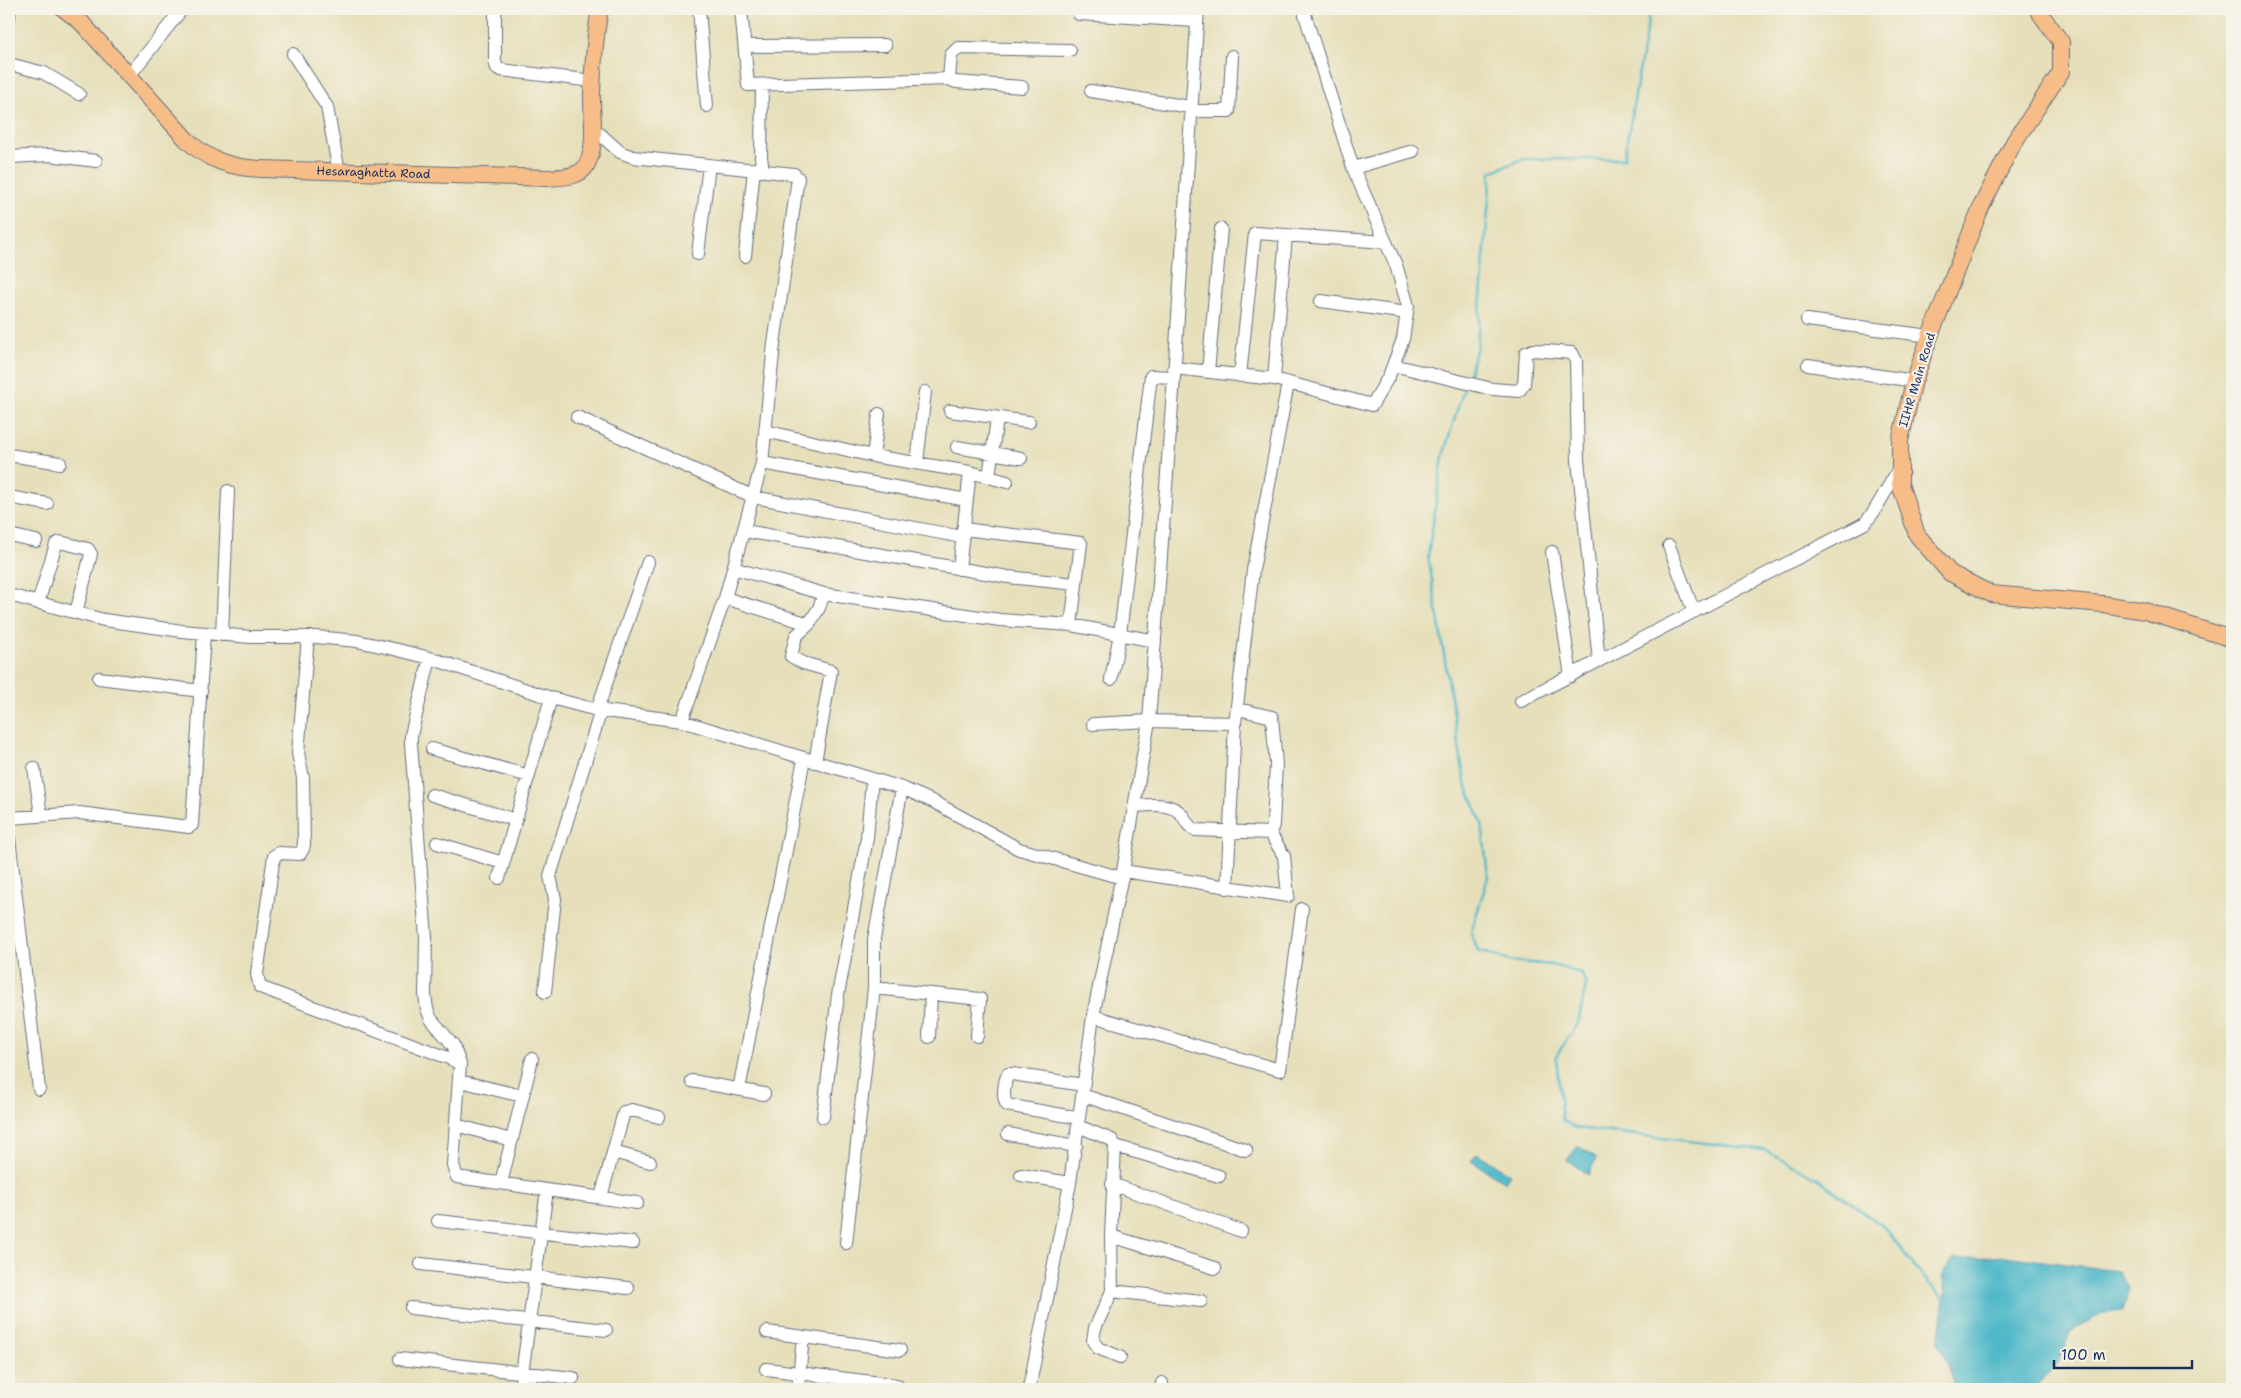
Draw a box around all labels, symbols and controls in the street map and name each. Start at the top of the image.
street label: Hesaraghatta Road [316,163,431,182]
street label: IIHR Main Road [1895,330,1939,429]
scale bar [2054,1338,2191,1370]
text: 100 m [2061,1345,2106,1365]

